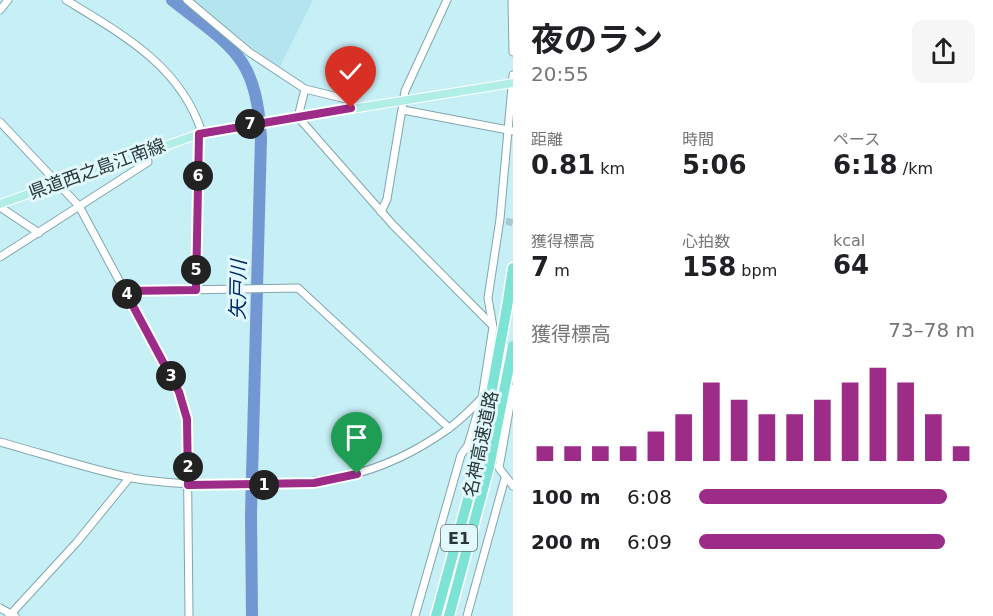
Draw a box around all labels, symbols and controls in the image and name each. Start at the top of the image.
text: 夜のラン [531,20,663,59]
button: share [912,20,975,83]
pin [325,46,376,108]
icon: check [334,55,367,88]
text: 20:55 [531,62,589,86]
pin: 7 [235,109,265,139]
text: 7 [244,114,256,133]
text: 距離 [531,130,563,149]
text: 時間 [682,130,714,149]
text: ペース [833,130,880,149]
street label: 県道西之島江南線 [26,134,168,203]
text: 0.81 [531,150,595,180]
text: 5:06 [682,150,747,180]
text: 6:18 [833,150,898,180]
text: km [595,159,625,178]
text: /km [898,159,933,178]
pin: 6 [183,161,213,191]
text: 6 [192,166,204,185]
text: kcal [833,231,865,250]
text: 獲得標高 [531,232,595,251]
text: 心拍数 [682,232,730,251]
text: 64 [833,250,869,280]
text: 7 [531,252,549,282]
text: 158 [682,252,736,282]
pin: 5 [181,255,211,285]
water label: 矢戸川 [225,258,251,320]
text: 5 [190,260,202,279]
text: m [549,261,570,280]
text: bpm [736,261,777,280]
pin: 4 [112,279,142,309]
text: 4 [121,284,133,303]
text: 73–78 m [888,318,975,342]
text: 獲得標高 [531,322,611,346]
pin: 3 [156,361,186,391]
text: 3 [165,366,177,385]
street label: 名神高速道路 [459,389,502,499]
pin [331,412,382,474]
icon: arrive [340,421,373,454]
pin: 2 [173,452,203,482]
text: 2 [182,457,194,476]
pin: 1 [249,470,279,500]
text: 1 [258,475,270,494]
text: 100 m [531,485,601,509]
text: 6:08 [627,485,672,509]
road number: E1 [441,525,477,551]
text: 200 m [531,530,601,554]
text: 6:09 [627,530,672,554]

